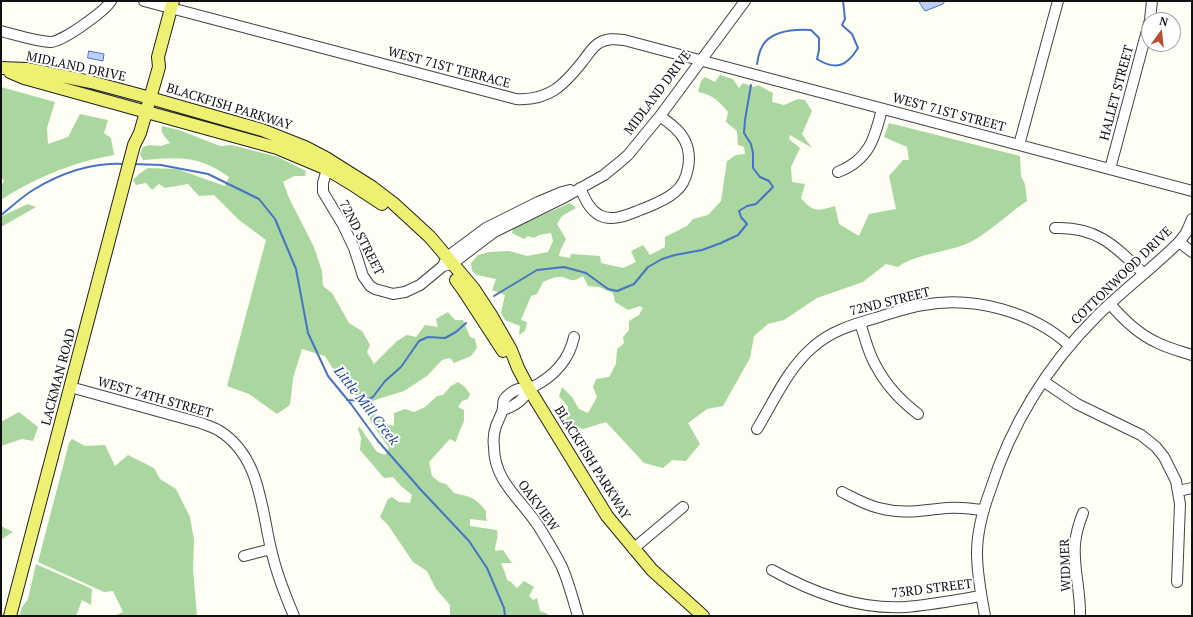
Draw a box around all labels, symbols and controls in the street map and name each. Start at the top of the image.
north arrow [1141,12,1181,52]
text: N [1158,14,1170,29]
street label: WEST 71ST TERRACE [386,44,512,92]
street label: HALLET STREET [1097,44,1137,142]
street label: MIDLAND DRIVE [621,48,695,138]
street label: MIDLAND DRIVE [25,49,127,85]
street label: BLACKFISH PARKWAY [164,80,294,134]
street label: WEST 71ST STREET [891,90,1007,136]
street label: 72ND STREET [335,198,387,278]
street label: COTTONWOOD DRIVE [1068,224,1176,328]
street label: 72ND STREET [848,284,932,320]
street label: LACKMAN ROAD [39,327,79,427]
water label: Little Mill Creek [330,363,402,449]
street label: WEST 74TH STREET [96,374,214,422]
street label: BLACKFISH PARKWAY [551,403,633,523]
street label: OAKVIEW [514,477,562,535]
street label: WIDMER [1057,538,1075,592]
street label: 73RD STREET [891,576,973,602]

